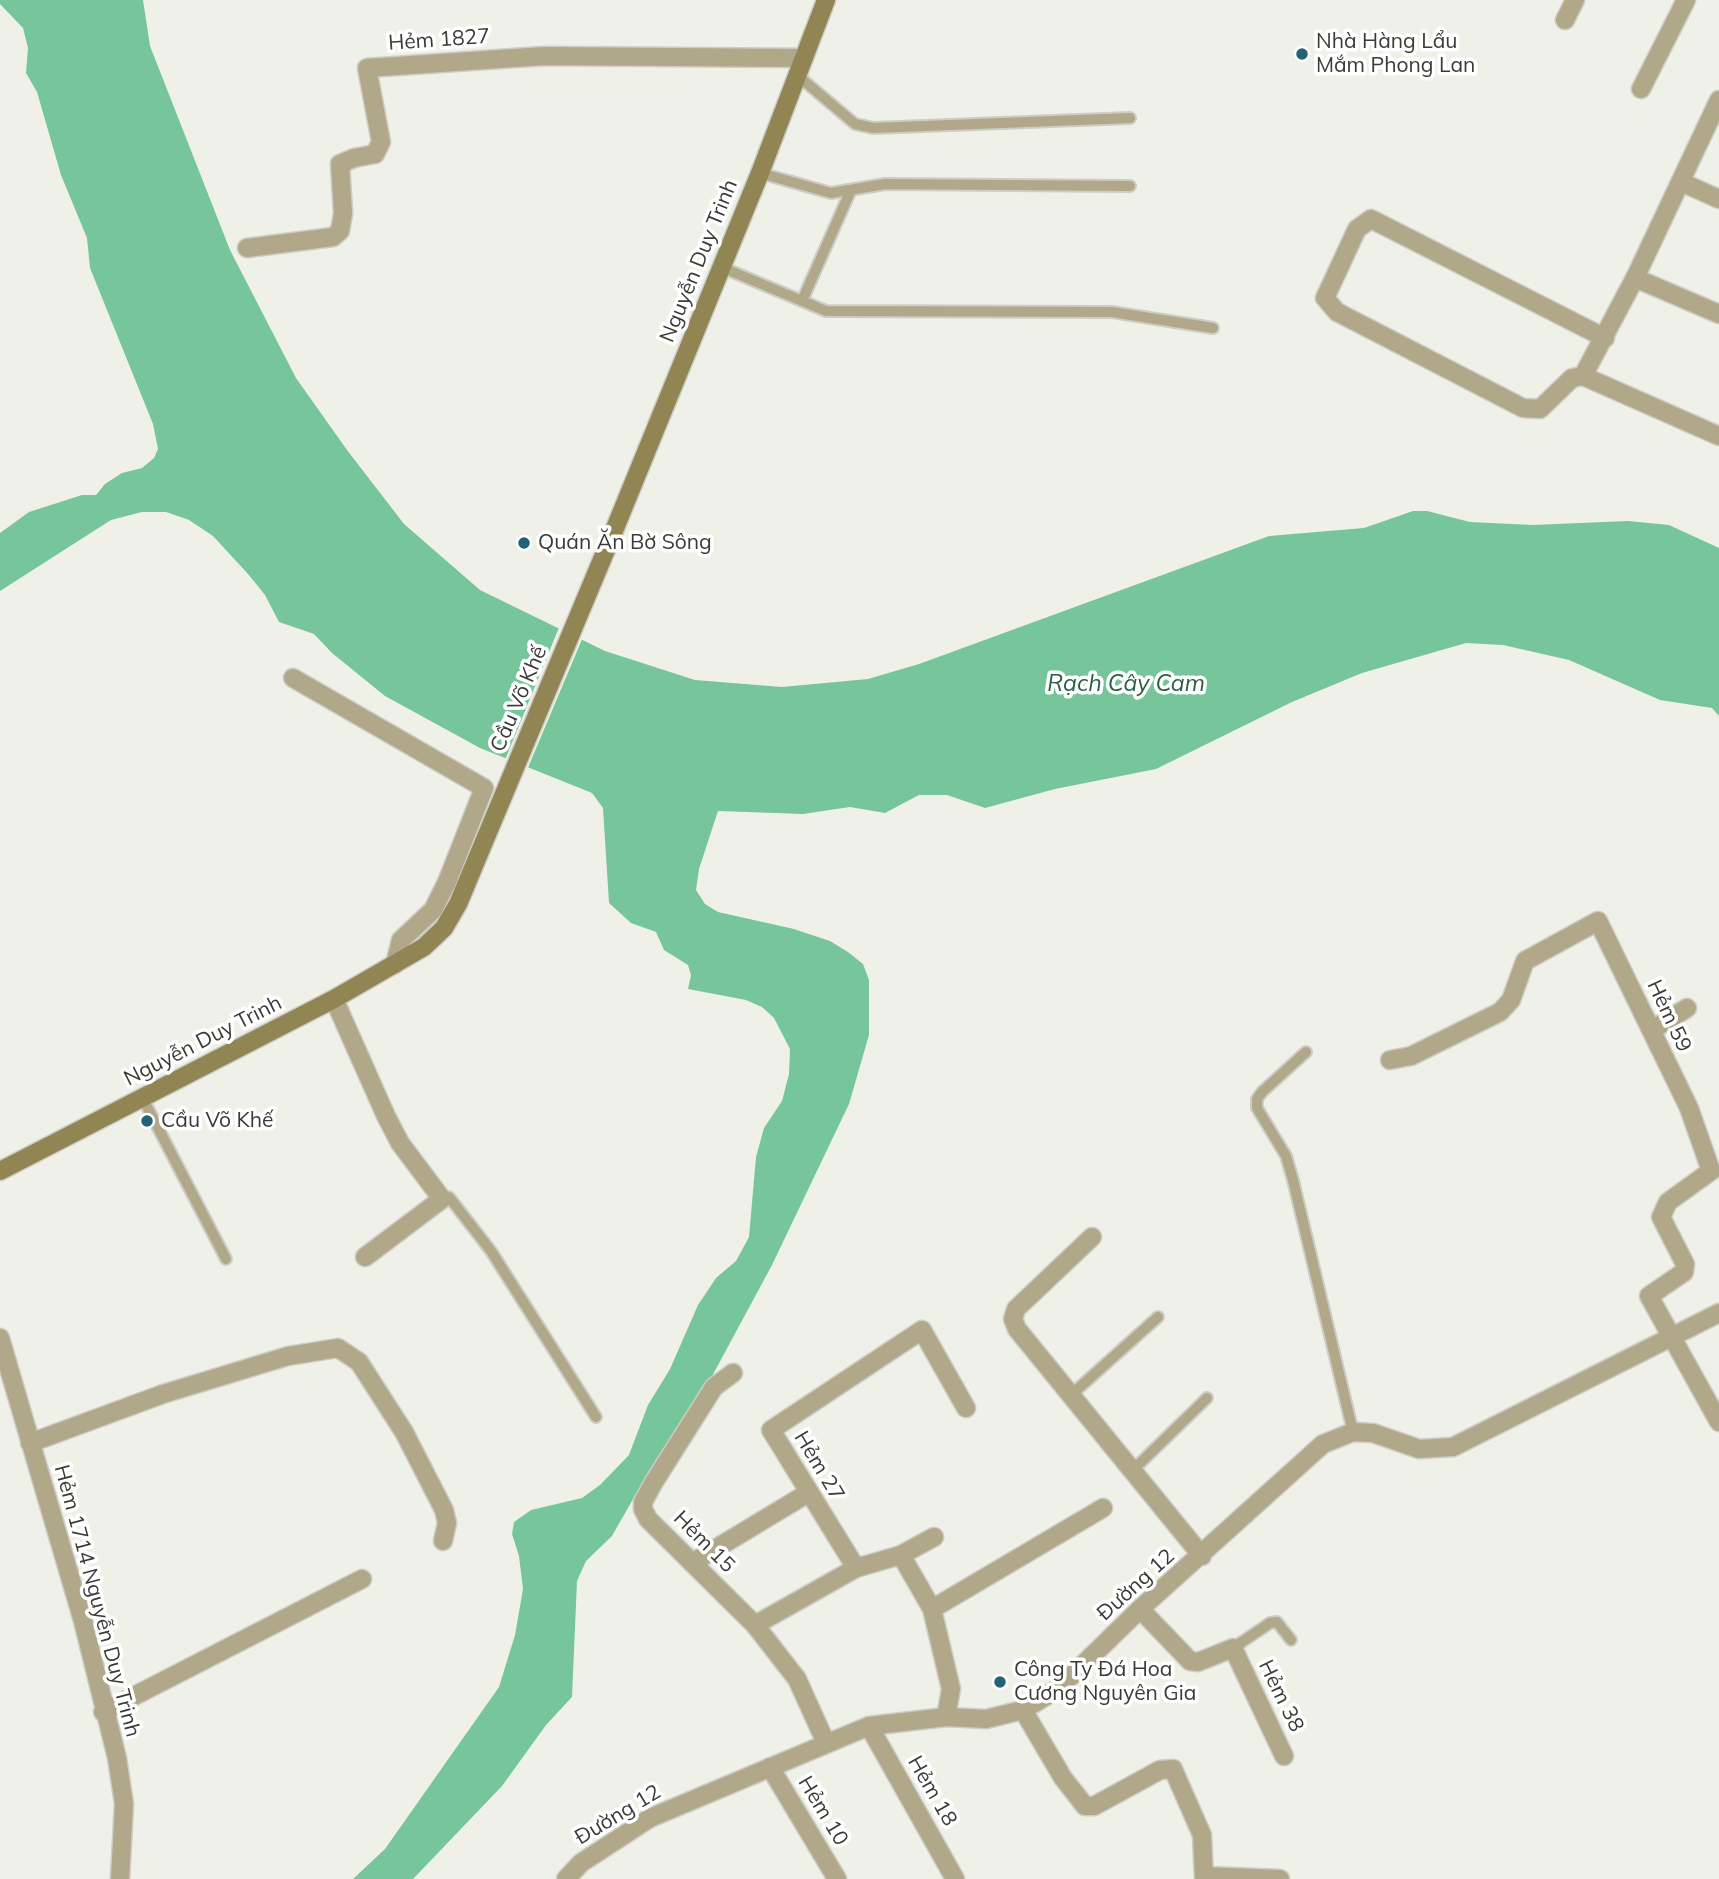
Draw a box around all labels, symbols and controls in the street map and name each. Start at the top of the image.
street label: Hẻm 1827 [387,24,491,56]
place label: Nhà Hàng Lẩu Mắm Phong Lan [1316,29,1475,79]
marker: Nhà Hàng Lẩu Mắm Phong Lan [1294,46,1310,62]
street label: Nguyễn Duy Trinh [655,176,743,346]
place label: Quán Ăn Bờ Sông [538,530,712,556]
marker: Quán Ăn Bờ Sông [516,535,532,551]
street label: Cầu Võ Khế [485,642,553,756]
water label: Rạch Cây Cam [1047,670,1205,698]
street label: Hẻm 59 [1641,976,1697,1056]
street label: Nguyễn Duy Trinh [120,990,286,1092]
place label: Cầu Võ Khế [161,1108,274,1134]
marker: Cầu Võ Khế [139,1113,155,1129]
street label: Hẻm 27 [788,1427,850,1505]
street label: Hẻm 1714 Nguyễn Duy Trinh [48,1462,146,1740]
street label: Hẻm 15 [668,1506,740,1578]
street label: Đường 12 [1092,1544,1180,1626]
street label: Hẻm 38 [1253,1656,1309,1736]
place label: Công Ty Đá Hoa Cương Nguyên Gia [1014,1657,1196,1707]
marker: Công Ty Đá Hoa Cương Nguyên Gia [992,1674,1008,1690]
street label: Hẻm 18 [902,1752,962,1830]
street label: Hẻm 10 [792,1772,854,1850]
street label: Đường 12 [571,1780,665,1850]

